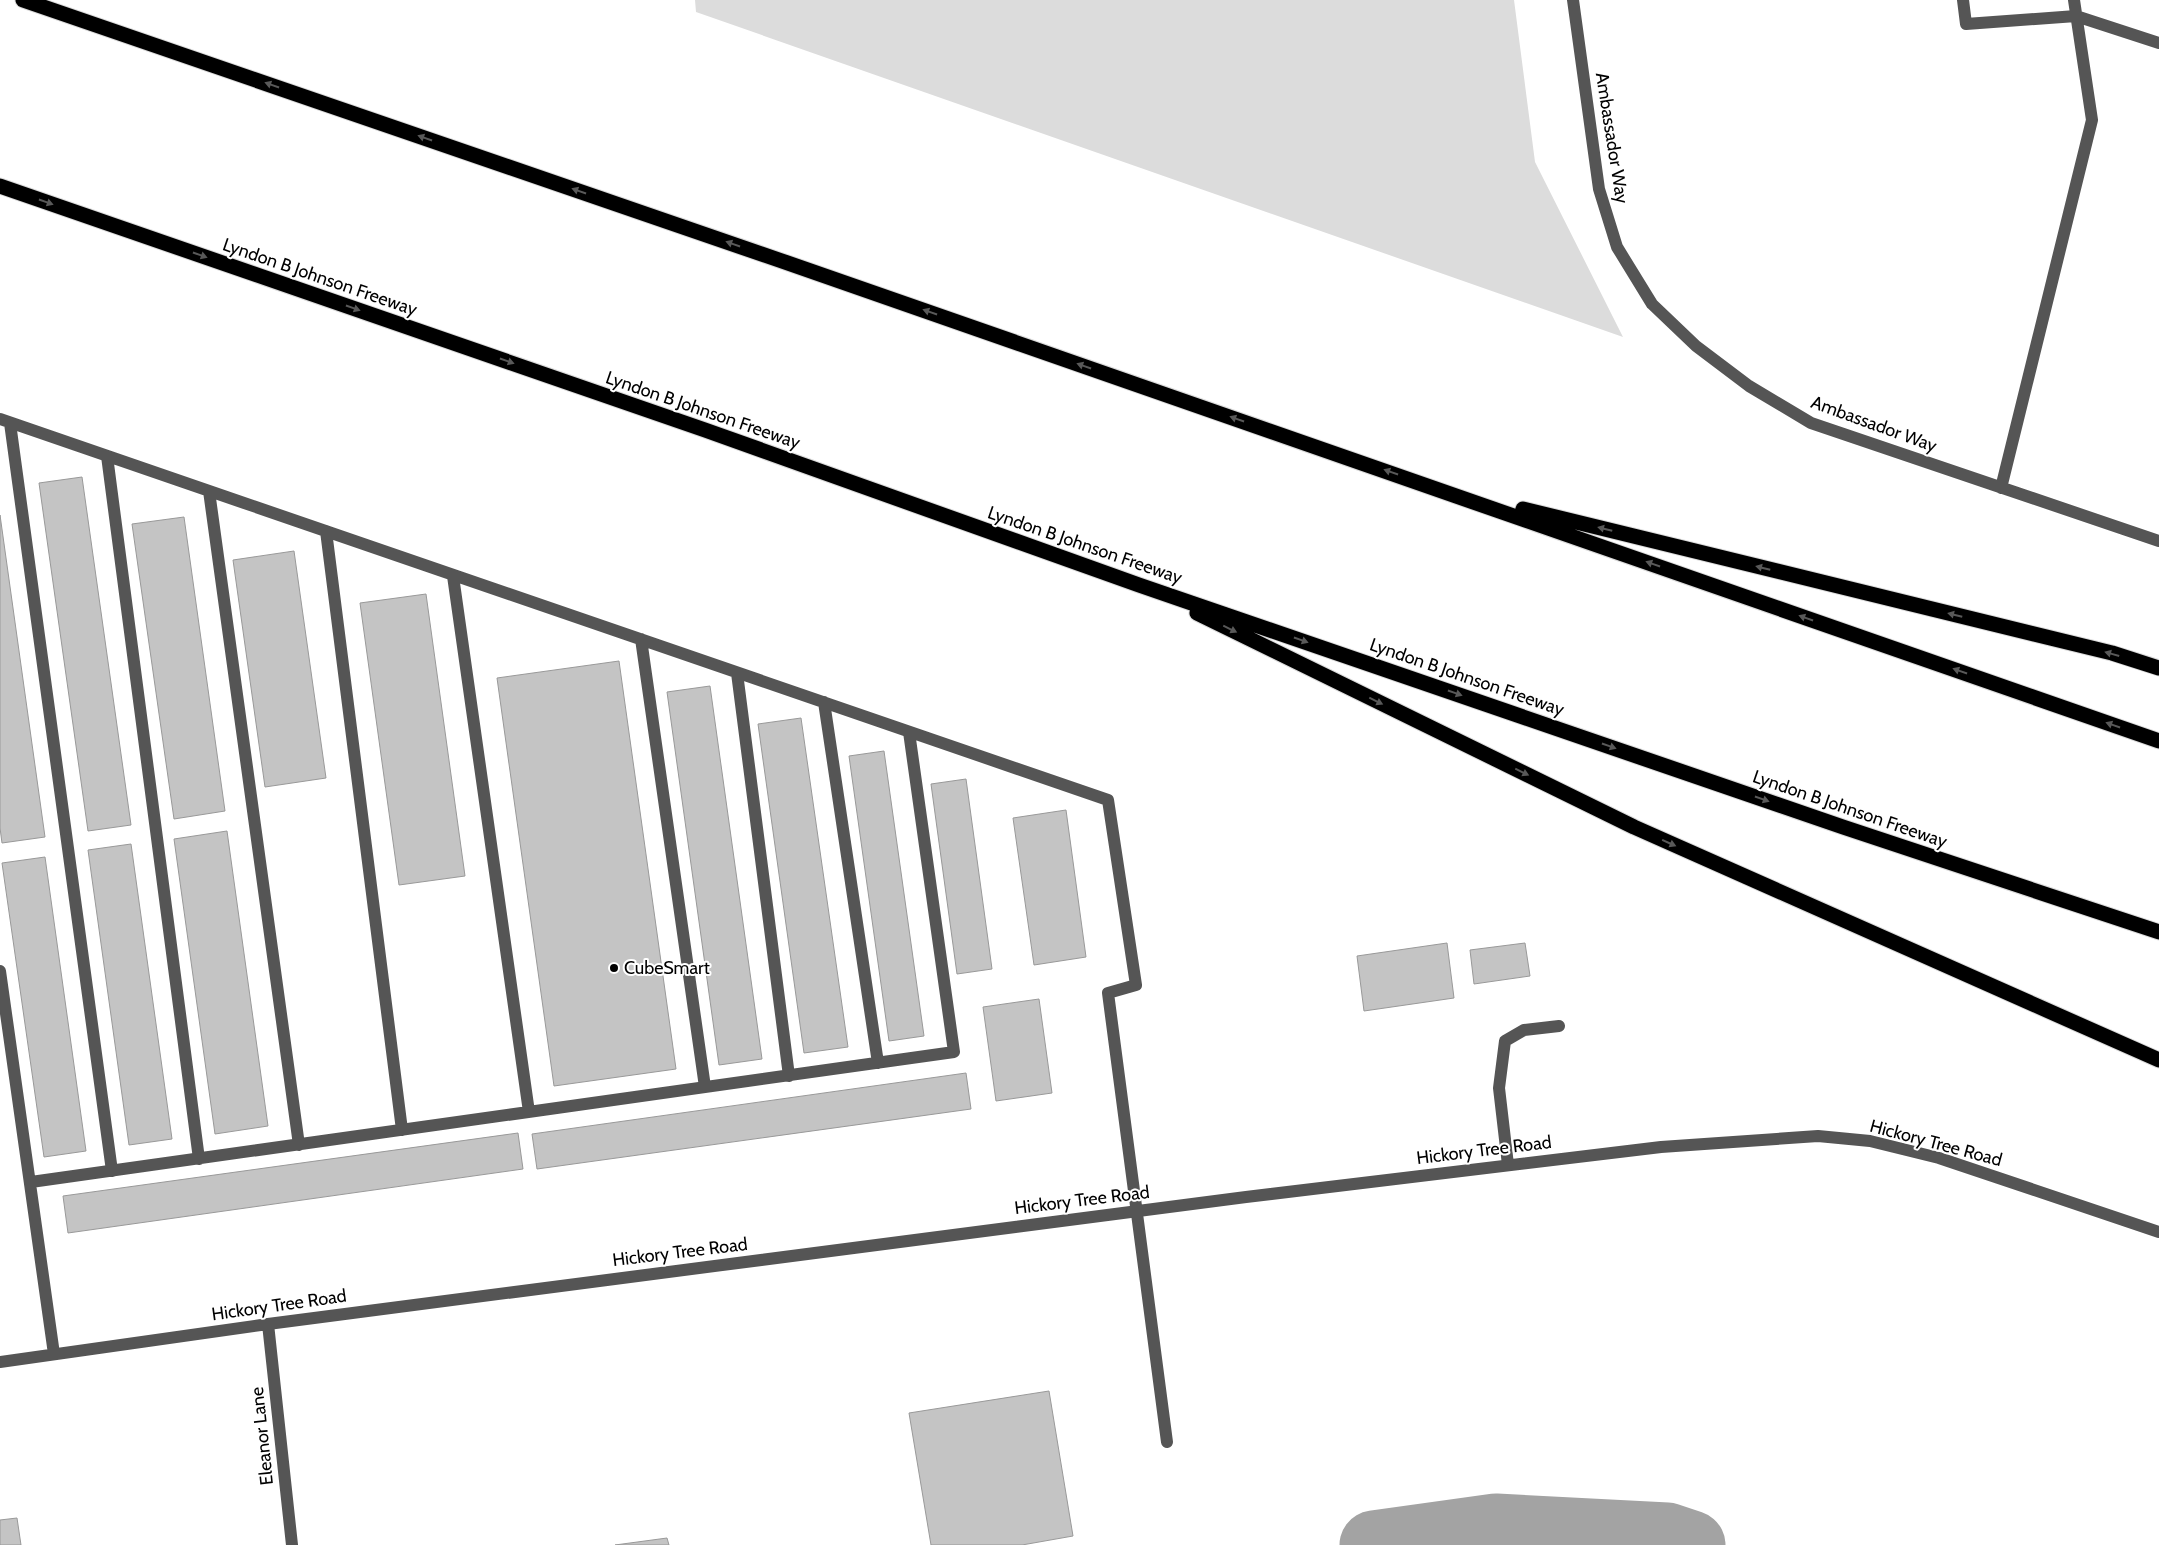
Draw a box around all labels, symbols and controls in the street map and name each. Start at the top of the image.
street label: Ambassador Way [1591,71,1633,205]
one-way arrow [264,81,279,89]
one-way arrow [418,134,433,141]
one-way arrow [571,187,586,195]
one-way arrow [39,198,54,206]
street label: Lyndon B Johnson Freeway [220,233,420,321]
one-way arrow [725,240,740,248]
one-way arrow [192,252,207,259]
one-way arrow [346,305,361,312]
one-way arrow [923,308,938,315]
one-way arrow [500,357,515,365]
one-way arrow [1076,361,1091,369]
street label: Lyndon B Johnson Freeway [603,366,803,454]
street label: Ambassador Way [1808,391,1940,457]
one-way arrow [1230,415,1245,422]
one-way arrow [1383,468,1398,476]
street label: Lyndon B Johnson Freeway [985,501,1185,589]
one-way arrow [1597,525,1612,533]
one-way arrow [1645,560,1660,568]
one-way arrow [1755,564,1770,572]
one-way arrow [1947,611,1962,619]
one-way arrow [1799,614,1814,621]
one-way arrow [1223,625,1238,633]
street label: Lyndon B Johnson Freeway [1367,633,1567,721]
one-way arrow [1294,637,1309,644]
one-way arrow [2105,649,2120,657]
one-way arrow [1952,667,1967,675]
one-way arrow [1448,689,1463,697]
one-way arrow [1369,697,1383,705]
one-way arrow [2105,721,2120,729]
one-way arrow [1601,743,1616,750]
street label: Lyndon B Johnson Freeway [1750,765,1950,853]
one-way arrow [1515,769,1529,777]
one-way arrow [1755,796,1770,803]
one-way arrow [1662,839,1676,847]
place label: CubeSmart [624,957,710,979]
marker: CubeSmart [608,962,620,974]
street label: Hickory Tree Road [1868,1115,2004,1171]
street label: Hickory Tree Road [1415,1131,1553,1169]
street label: Hickory Tree Road [1013,1181,1151,1219]
street label: Hickory Tree Road [611,1233,749,1271]
street label: Hickory Tree Road [210,1285,348,1325]
street label: Eleanor Lane [246,1386,278,1486]

